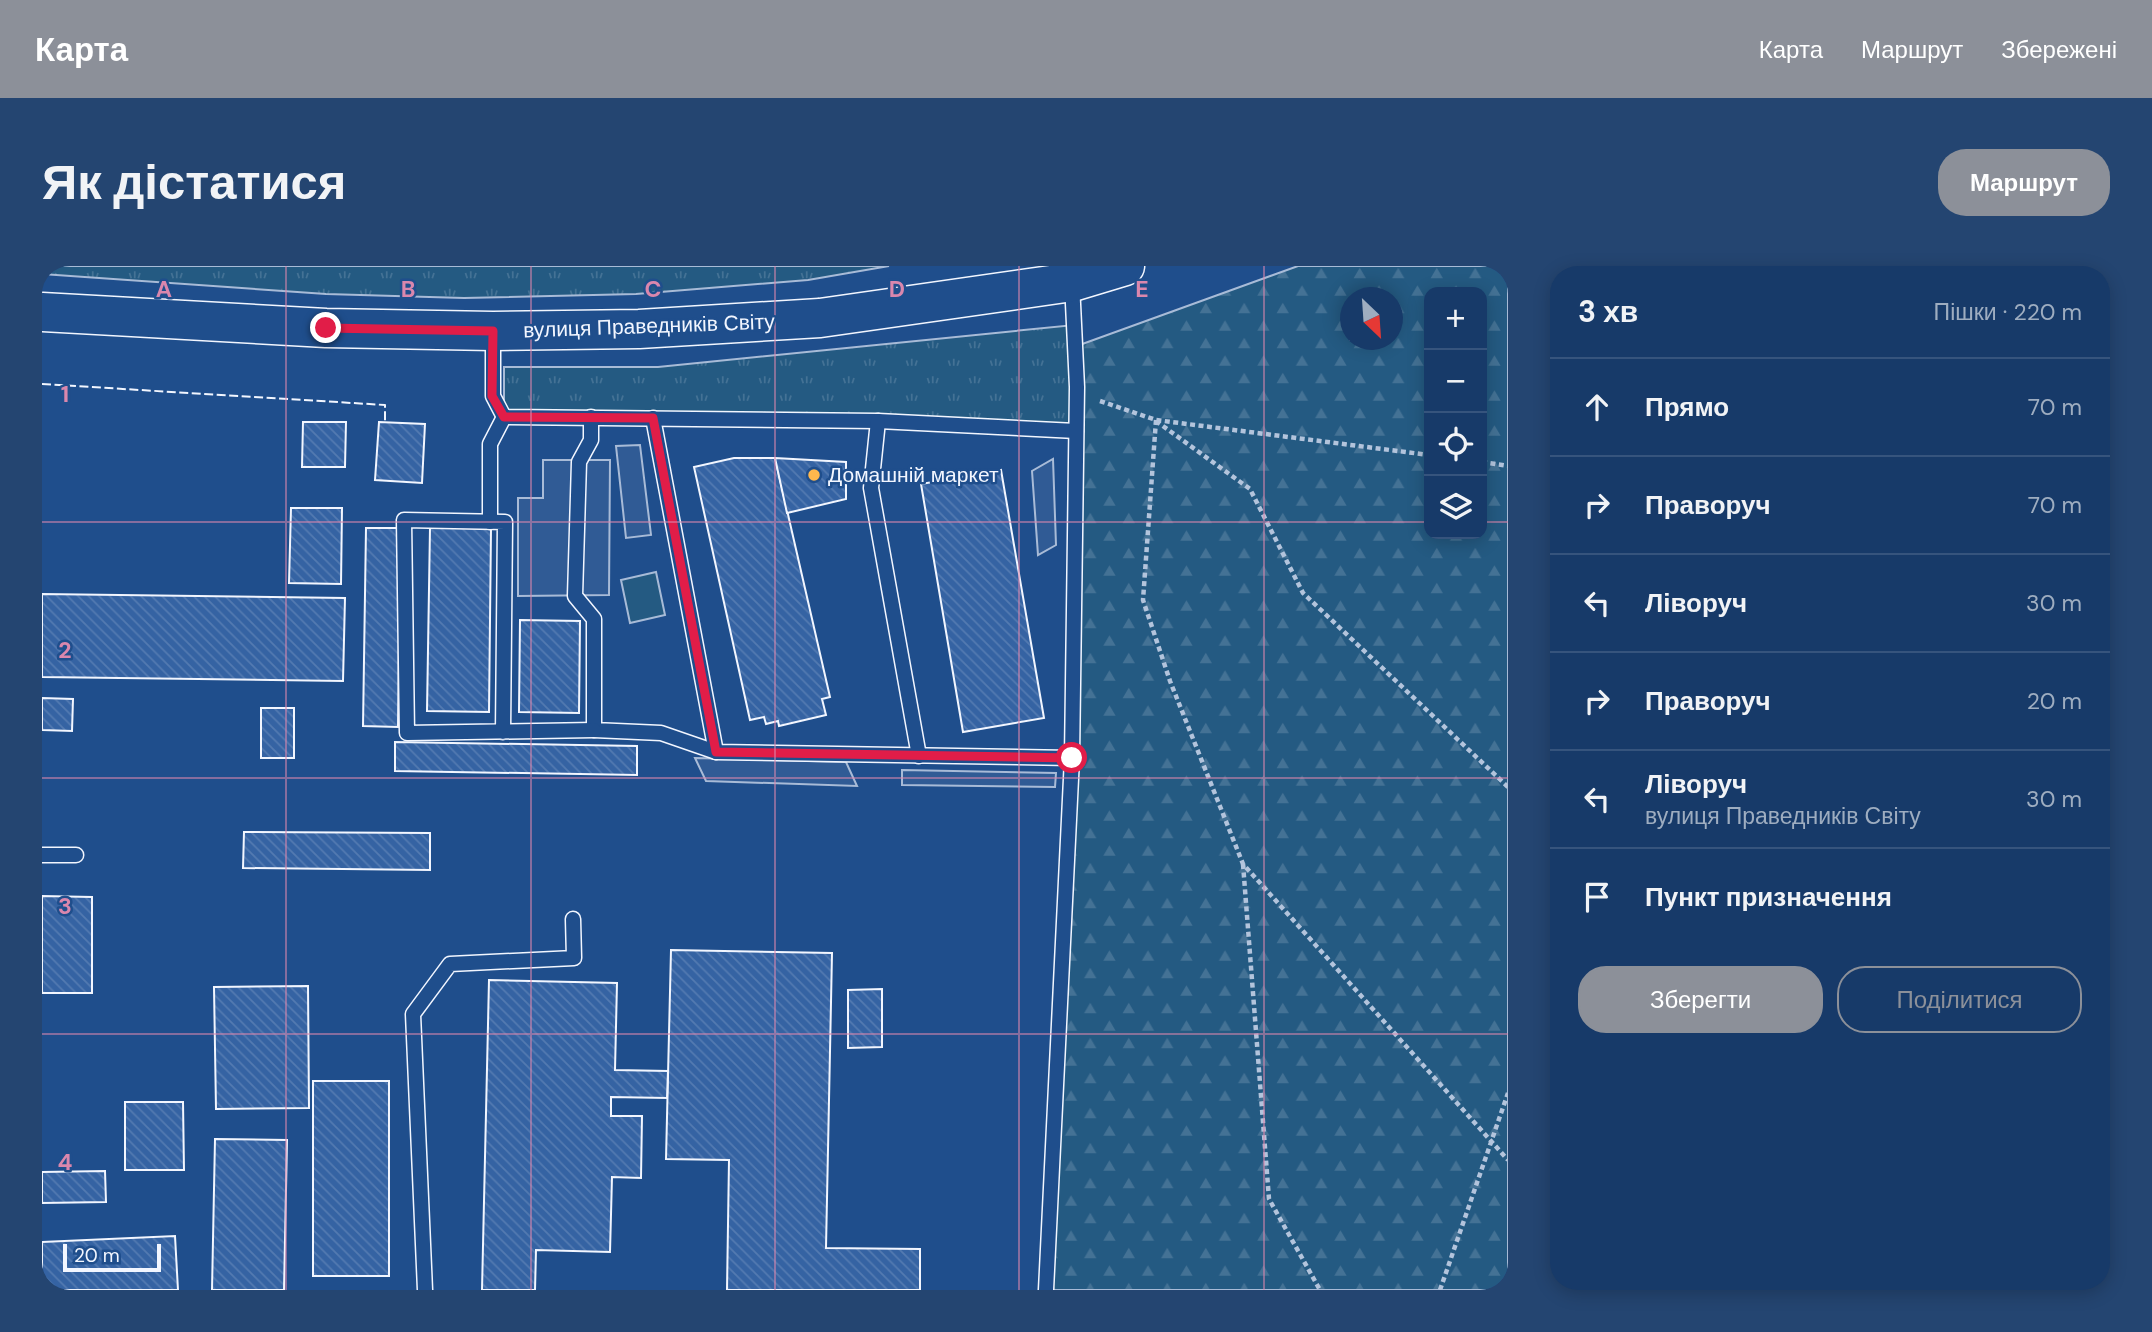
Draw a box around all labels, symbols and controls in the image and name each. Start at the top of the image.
text: Карта [35,28,128,71]
text: Карта [1759,34,1823,65]
text: Маршрут [1861,34,1963,65]
text: Збережені [2001,34,2117,65]
button: Маршрут [1938,149,2110,216]
text: Як дістатися [42,150,346,214]
text: A [156,274,172,304]
text: B [401,274,415,304]
text: C [645,274,661,304]
text: D [889,274,905,304]
text: E [1135,274,1149,304]
north arrow [1340,287,1403,350]
map controls [1424,287,1487,539]
button: + [1424,287,1487,350]
text: 3 хв [1578,292,1638,331]
text: Пішки · 220 m [1934,297,2082,327]
street label: вулиця Праведників Світу [523,308,776,344]
route end [310,312,341,343]
button: − [1424,350,1487,413]
text: 1 [61,379,69,409]
icon: ahead [1578,388,1616,426]
text: Прямо [1645,390,1729,424]
text: 70 m [2028,392,2082,422]
button: locate [1424,413,1487,476]
place label: Домашній маркет [828,461,999,489]
marker: Домашній маркет [806,467,822,483]
button: layers [1424,476,1487,539]
icon: right [1578,486,1616,524]
text: Праворуч [1645,488,1771,522]
text: 70 m [2028,490,2082,520]
icon: left [1578,584,1616,622]
text: Ліворуч [1645,586,1747,620]
text: 30 m [2026,588,2082,618]
text: 2 [58,635,72,665]
icon: right [1578,682,1616,720]
text: Праворуч [1645,684,1771,718]
text: 20 m [2027,686,2082,716]
route start [1056,742,1087,773]
text: Ліворуч [1645,767,1747,801]
icon: left [1578,780,1616,818]
text: 30 m [2026,784,2082,814]
text: вулиця Праведників Світу [1645,801,1921,831]
icon: arrive [1578,878,1616,916]
text: Пункт призначення [1645,880,1892,914]
text: 3 [58,891,72,921]
button: Зберегти [1578,966,1823,1033]
button: Поділитися [1837,966,2082,1033]
text: 4 [58,1147,73,1177]
scale bar [63,1241,161,1273]
text: 20 m [74,1243,120,1268]

